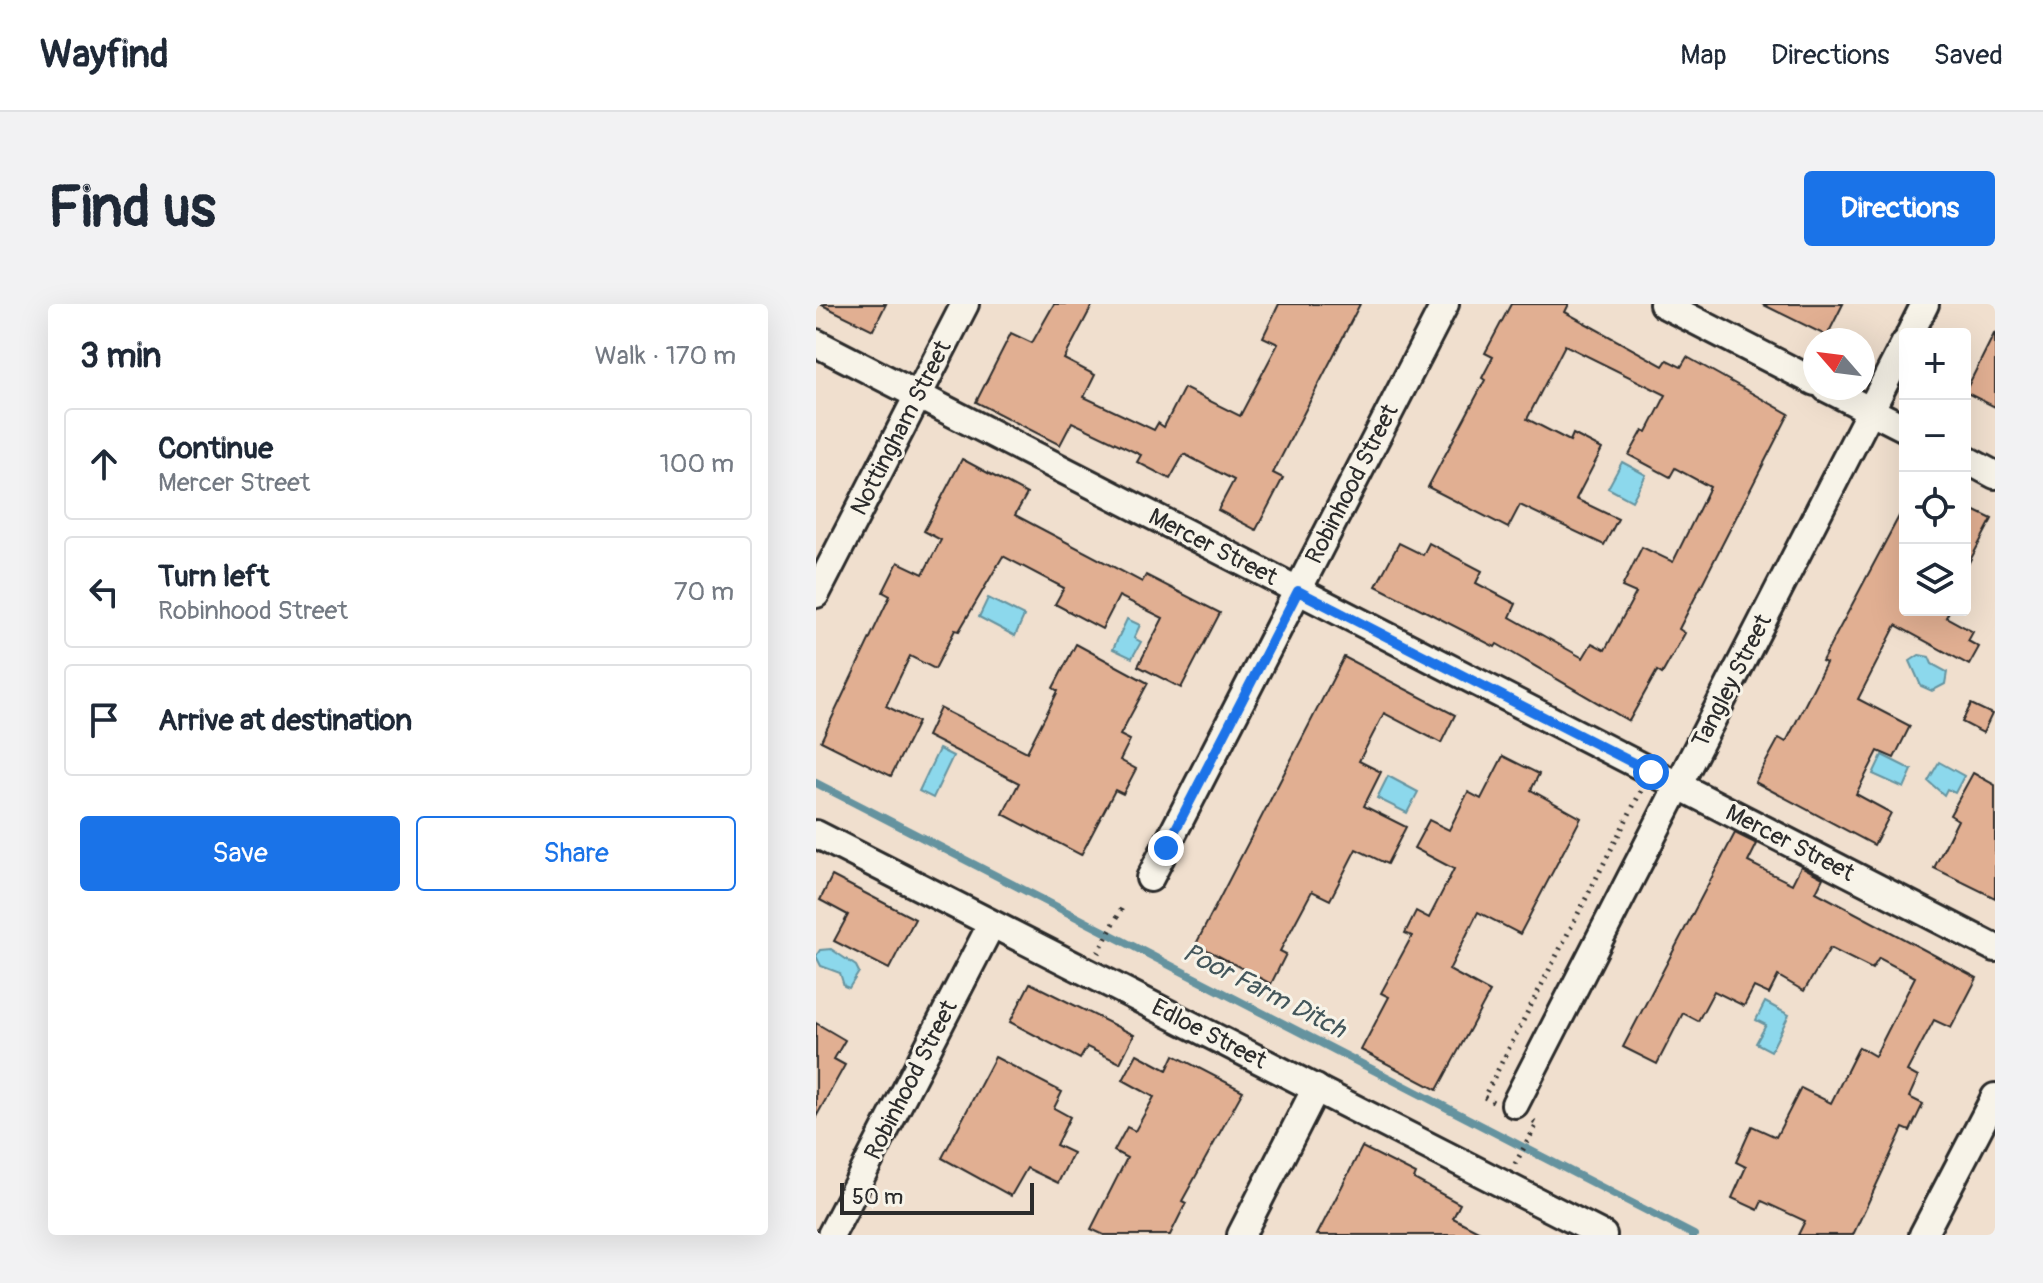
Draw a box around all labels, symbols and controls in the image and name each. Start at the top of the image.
text: Wayfind [40,31,169,79]
text: Map [1680,38,1727,73]
text: Directions [1771,38,1890,73]
text: Saved [1934,38,2003,73]
button: Directions [1804,171,1995,246]
text: Find us [48,174,216,243]
north arrow [1803,328,1875,400]
map controls [1899,328,1971,616]
button: + [1899,328,1971,400]
text: 3 min [80,335,162,378]
street label: Nottingham Street [844,335,958,520]
text: Walk · 170 m [595,340,736,372]
street label: Robinhood Street [1299,399,1405,569]
button: − [1899,400,1971,472]
text: Continue [158,430,273,467]
icon: ahead [82,442,126,486]
text: 100 m [660,448,734,480]
text: Mercer Street [158,467,310,499]
button: locate [1899,472,1971,544]
street label: Mercer Street [1144,502,1282,592]
button: layers [1899,544,1971,616]
text: Turn left [158,558,269,595]
icon: left [82,570,126,614]
text: 70 m [674,576,734,608]
text: Robinhood Street [158,595,348,627]
street label: Tangley Street [1686,609,1778,753]
icon: arrive [82,698,126,742]
text: Arrive at destination [158,702,412,739]
route start [1633,754,1669,790]
street label: Mercer Street [1721,798,1859,888]
button: Save [80,816,400,891]
button: Share [416,816,736,891]
route end [1148,830,1184,866]
water label: Poor Farm Ditch [1177,936,1352,1047]
street label: Edloe Street [1147,993,1272,1075]
street label: Robinhood Street [858,995,964,1165]
scale bar [840,1179,1034,1215]
text: 50 m [852,1183,903,1211]

